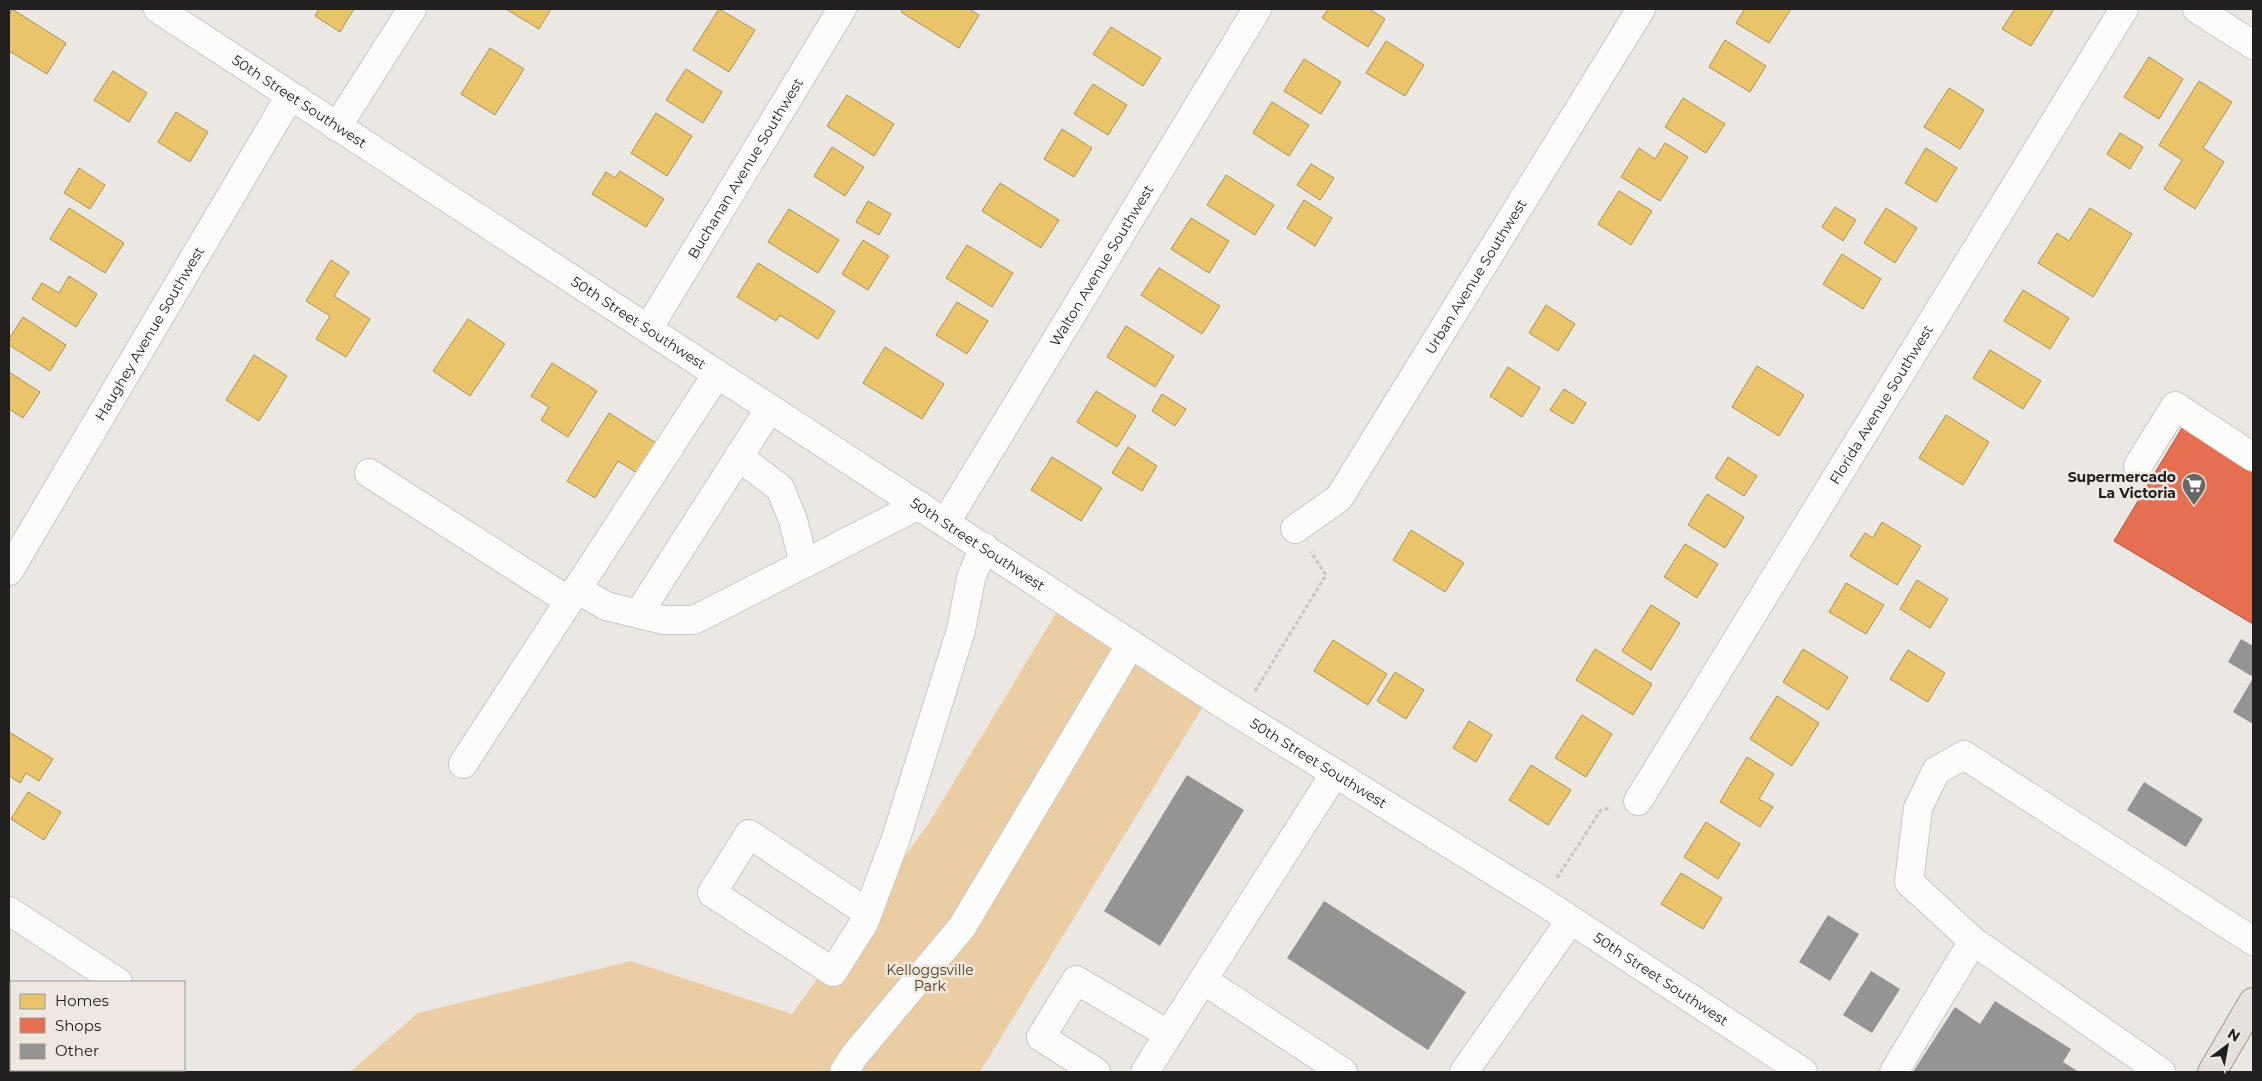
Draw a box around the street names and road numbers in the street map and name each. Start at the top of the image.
street label: 50th Street Southwest [229,51,371,152]
street label: Buchanan Avenue Southwest [684,74,807,262]
street label: Walton Avenue Southwest [1046,181,1157,349]
street label: Urban Avenue Southwest [1421,195,1531,358]
street label: Haughey Avenue Southwest [91,243,208,424]
street label: 50th Street Southwest [568,272,710,373]
street label: Florida Avenue Southwest [1825,321,1937,488]
street label: 50th Street Southwest [907,494,1049,595]
street label: 50th Street Southwest [1247,714,1390,812]
street label: 50th Street Southwest [1590,928,1732,1030]

